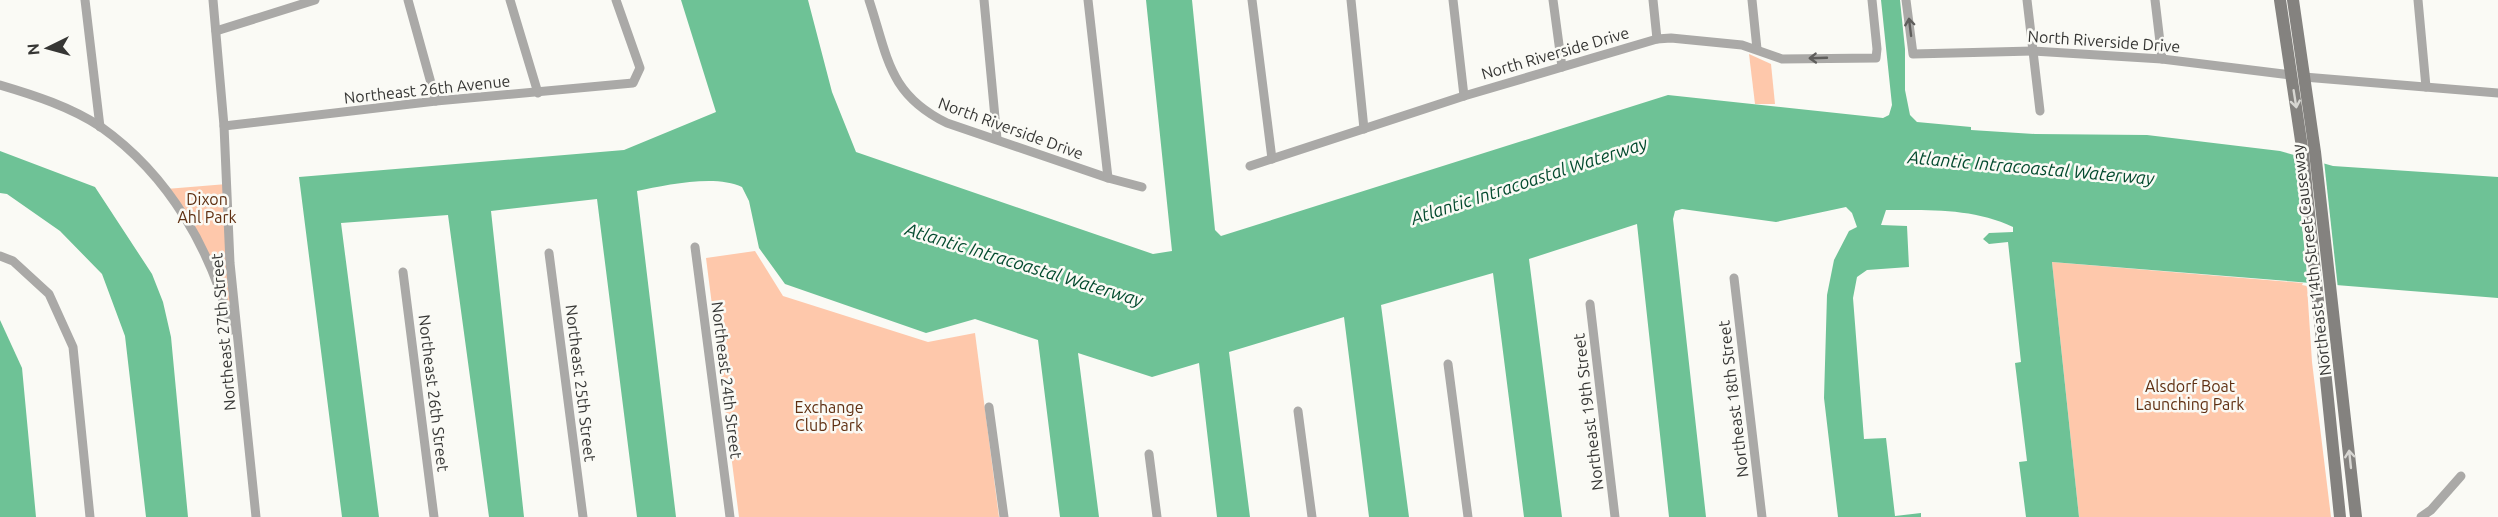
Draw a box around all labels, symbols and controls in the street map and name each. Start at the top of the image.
north arrow [18,18,78,78]
one-way arrow [1904,18,1915,38]
street label: North Riverside Drive [1479,23,1631,83]
street label: North Riverside Drive [2027,27,2181,55]
text: N [24,43,43,56]
one-way arrow [1808,52,1828,64]
street label: Northeast 26th Avenue [343,71,511,107]
one-way arrow [2290,89,2301,109]
street label: North Riverside Drive [936,93,1086,163]
water label: Atlantic Intracoastal Waterway [1407,132,1650,228]
street label: Northeast 14th Street Causeway [2288,143,2334,377]
water label: Atlantic Intracoastal Waterway [1906,146,2156,188]
park label: Dixon Ahl Park [177,190,237,226]
water label: Atlantic Intracoastal Waterway [902,218,1146,310]
street label: Northeast 27th Street [207,252,239,412]
street label: Northeast 24th Street [708,300,746,460]
street label: Northeast 25th Street [562,303,600,463]
street label: Northeast 26th Street [415,313,453,473]
street label: Northeast 18th Street [1714,319,1752,479]
street label: Northeast 19th Street [1569,332,1607,492]
park label: Alsdorf Boat Launching Park [2136,377,2244,413]
park label: Exchange Club Park [795,398,864,434]
one-way arrow [2344,449,2355,469]

